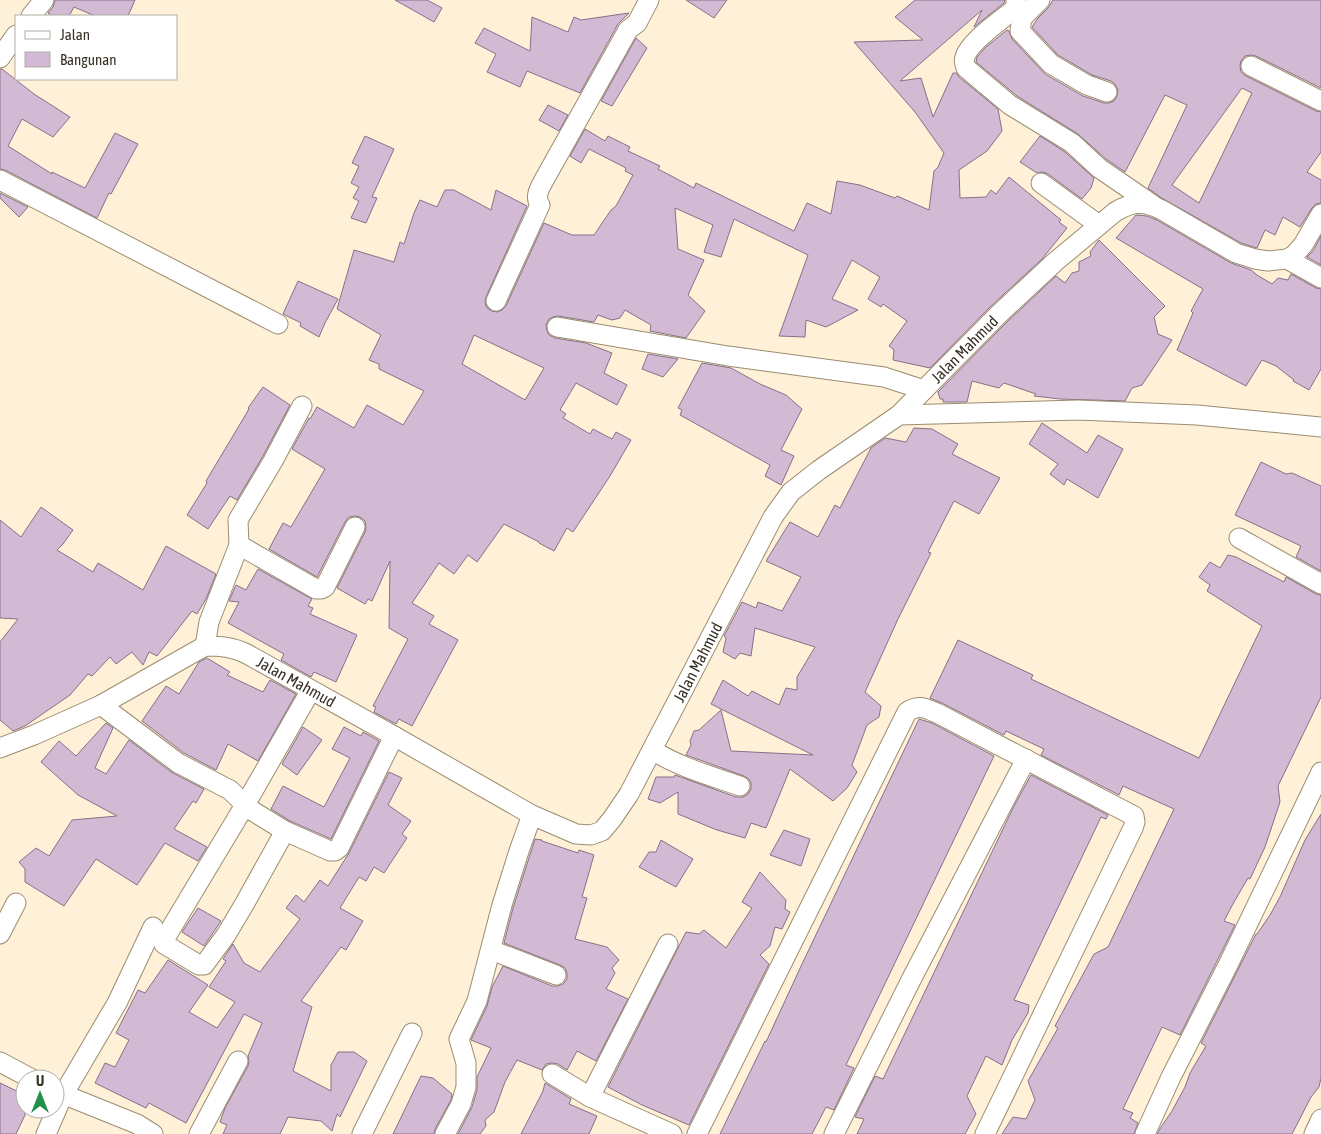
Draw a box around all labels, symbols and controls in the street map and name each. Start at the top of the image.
legend [15,15,178,80]
text: Jalan [60,26,90,43]
text: Bangunan [60,51,117,68]
street label: Jalan Mahmud [927,312,1001,386]
street label: Jalan Mahmud [669,619,726,705]
street label: Jalan Mahmud [254,652,339,711]
north arrow [15,1069,65,1119]
text: U [36,1073,44,1089]

